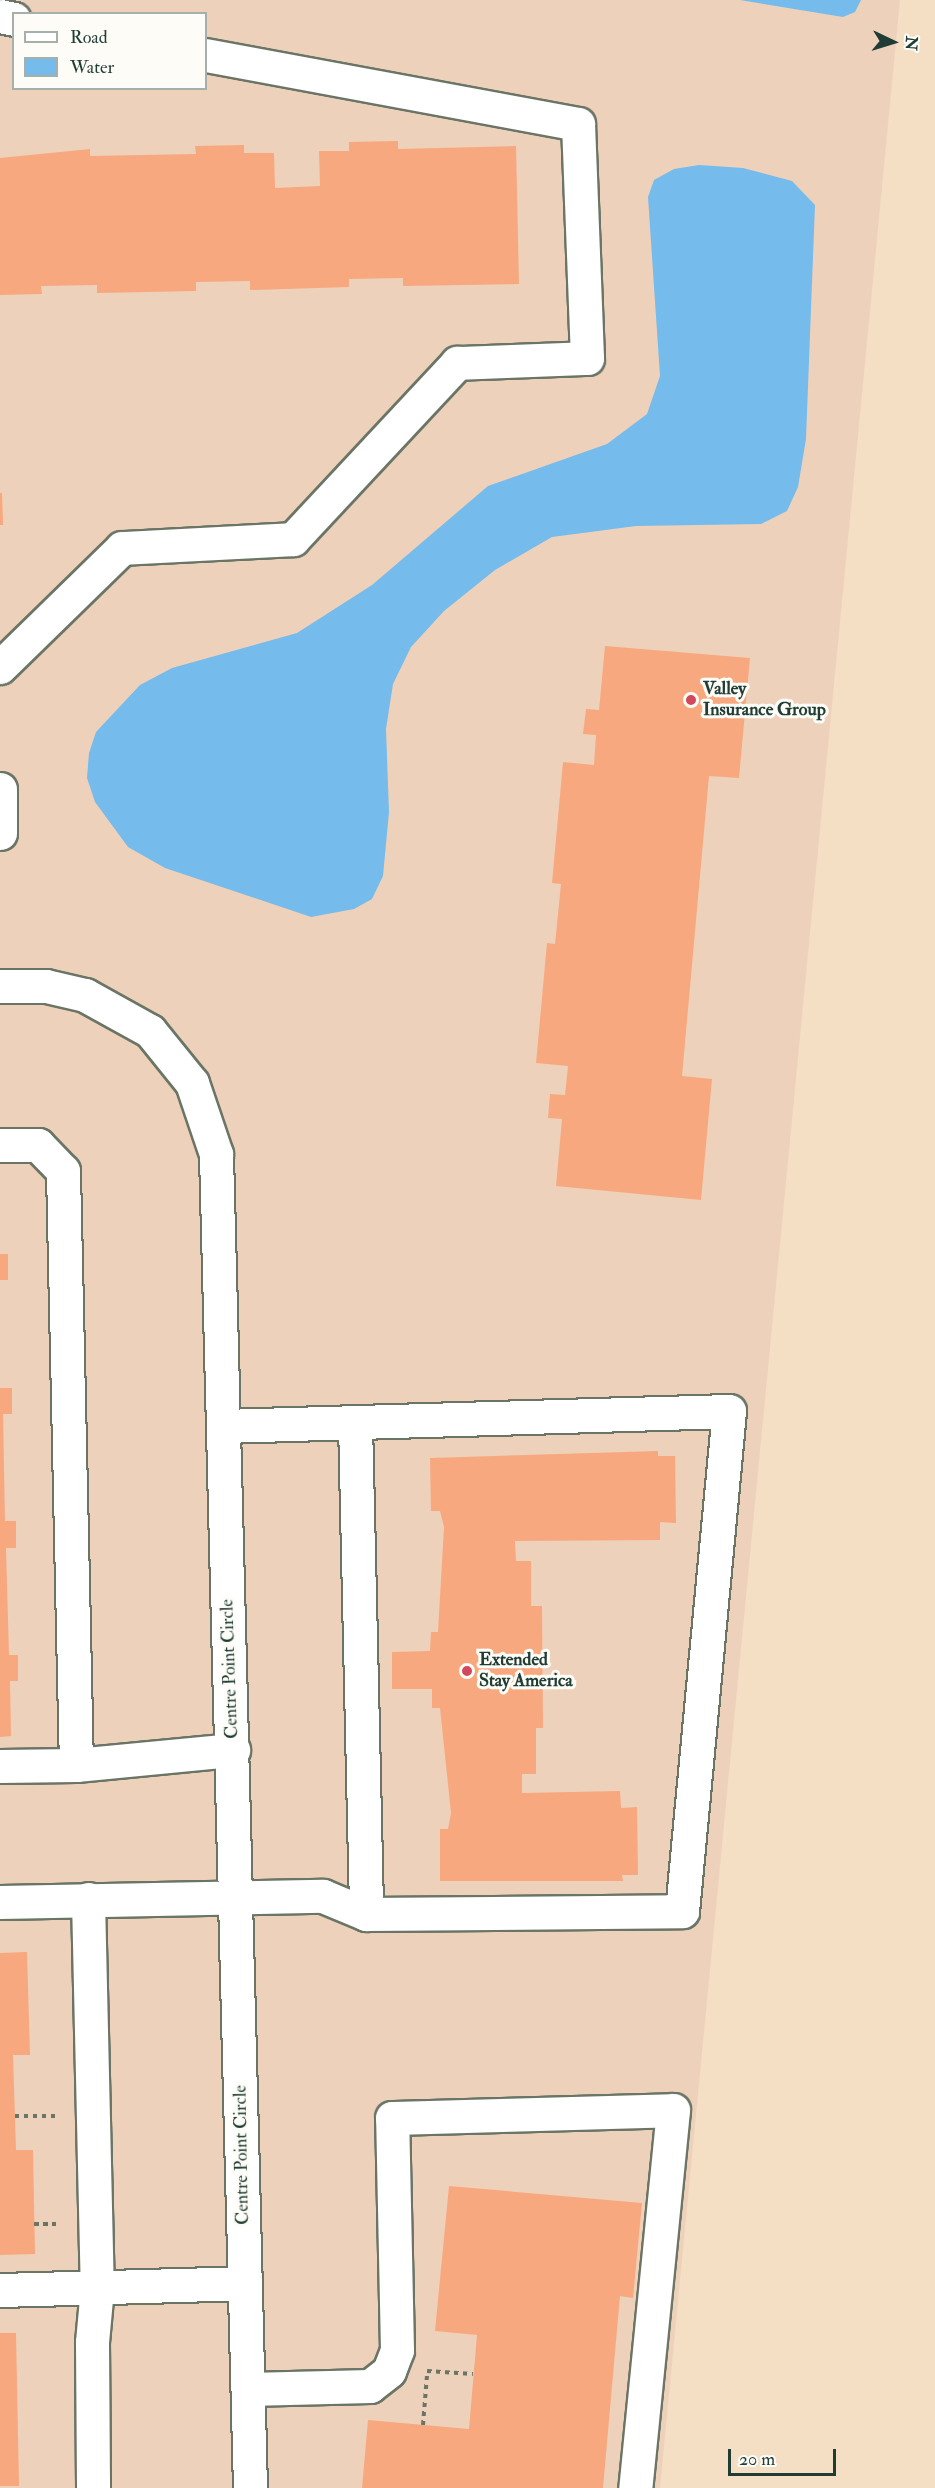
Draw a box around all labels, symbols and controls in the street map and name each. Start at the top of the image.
legend [12,12,207,90]
north arrow [863,12,923,72]
text: Road [70,26,108,49]
text: N [900,35,921,51]
text: Water [70,56,114,79]
place label: Valley Insurance Group [703,679,826,722]
marker: Valley Insurance Group [684,693,698,707]
street label: Centre Point Circle [217,1599,243,1739]
place label: Extended Stay America [479,1650,573,1692]
marker: Extended Stay America [460,1664,474,1678]
street label: Centre Point Circle [230,2085,254,2225]
scale bar [731,2437,839,2475]
text: 20 m [739,2448,775,2471]

